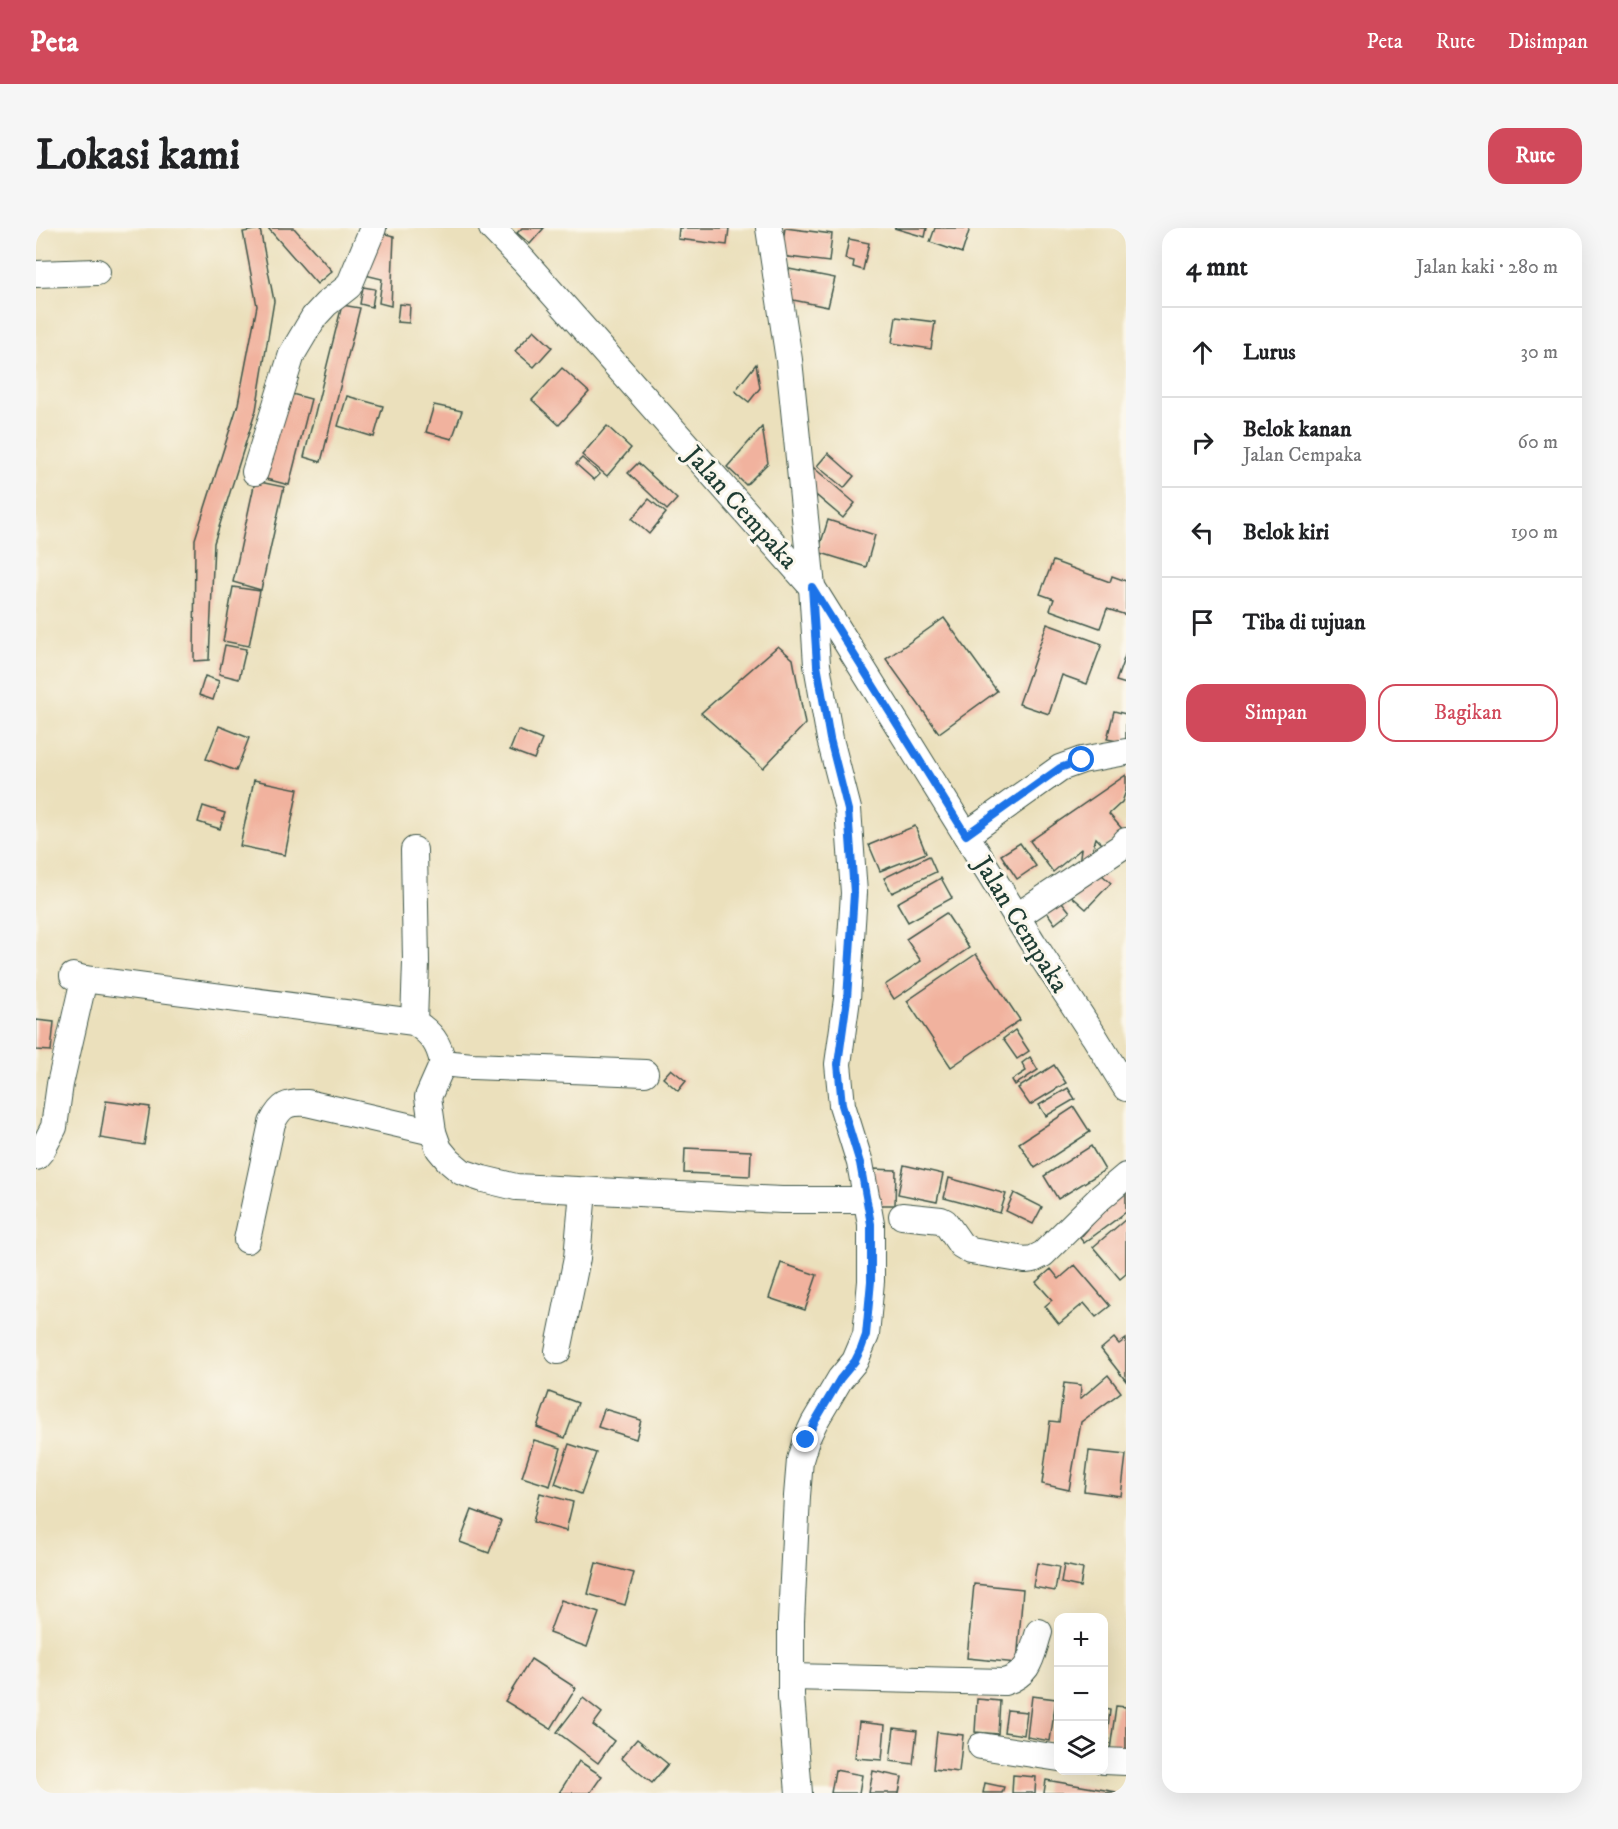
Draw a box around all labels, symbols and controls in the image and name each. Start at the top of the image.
text: Peta [30,25,78,60]
text: Peta [1367,29,1403,55]
text: Rute [1436,29,1475,55]
text: Disimpan [1508,29,1588,55]
button: Rute [1488,128,1582,184]
text: Lokasi kami [36,130,240,182]
text: 4 mnt [1186,251,1248,284]
text: Jalan kaki · 280 m [1416,255,1558,280]
icon: ahead [1186,336,1219,369]
text: Lurus [1243,339,1296,366]
text: 30 m [1520,340,1558,365]
text: Belok kanan [1243,416,1351,443]
icon: right [1186,426,1219,459]
text: 60 m [1518,430,1558,455]
street label: Jalan Cempaka [676,438,805,576]
text: Jalan Cempaka [1243,443,1362,468]
icon: left [1186,516,1219,549]
text: Belok kiri [1243,519,1329,546]
text: 190 m [1511,520,1558,545]
icon: arrive [1186,606,1219,639]
text: Tiba di tujuan [1243,609,1365,636]
button: Simpan [1186,684,1366,742]
button: Bagikan [1378,684,1558,742]
route start [1068,746,1094,772]
street label: Jalan Cempaka [965,849,1076,999]
route end [792,1426,818,1452]
map controls [1054,1613,1108,1775]
button: + [1054,1613,1108,1667]
button: − [1054,1667,1108,1721]
button: layers [1054,1721,1108,1775]

